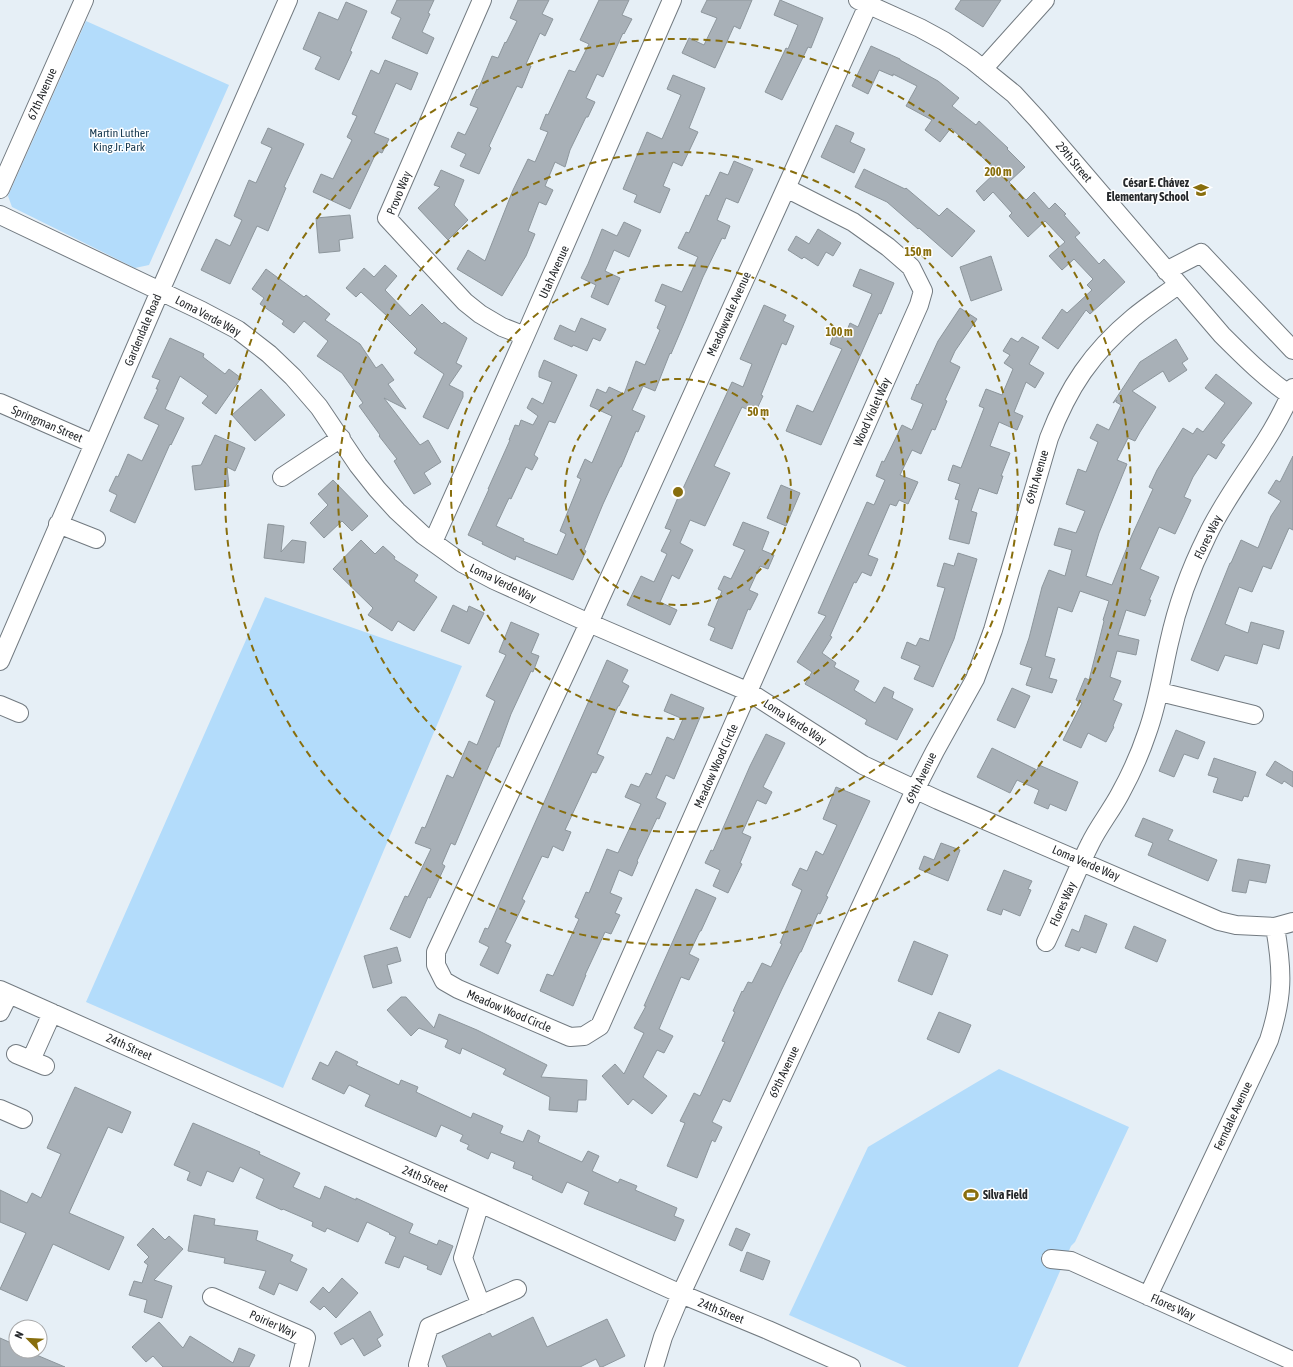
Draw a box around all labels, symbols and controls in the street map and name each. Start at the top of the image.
street label: 67th Avenue [24,66,60,122]
park label: Martin Luther King Jr. Park [89,126,149,154]
street label: 29th Street [1053,139,1095,186]
text: 200 m [984,165,1012,179]
street label: Provo Way [384,169,414,217]
place label: César E. Chávez Elementary School [1107,176,1190,204]
school or university icon: César E. Chávez Elementary School [1192,181,1210,199]
street label: Utah Avenue [536,243,572,301]
text: 150 m [904,245,932,259]
street label: Meadowvale Avenue [704,269,754,359]
street label: Gardendale Road [122,292,164,368]
street label: Loma Verde Way [173,293,243,339]
text: 100 m [825,325,853,339]
street label: Wood Violet Way [851,375,893,449]
street label: Springman Street [9,403,85,446]
text: 50 m [747,405,769,419]
street label: 69th Avenue [1023,448,1051,506]
centre of rings [671,485,685,499]
street label: Flores Way [1191,513,1225,561]
street label: Loma Verde Way [467,561,539,605]
street label: Loma Verde Way [761,696,829,748]
street label: Meadow Wood Circle [691,722,741,810]
street label: 69th Avenue [903,750,939,806]
street label: Loma Verde Way [1050,842,1122,884]
street label: Flores Way [1047,880,1079,928]
street label: Meadow Wood Circle [465,987,553,1035]
street label: 24th Street [104,1031,155,1063]
street label: 69th Avenue [766,1044,802,1100]
street label: Ferndale Avenue [1211,1079,1255,1153]
street label: 24th Street [400,1163,451,1195]
sports icon: Silva Field [962,1186,980,1204]
place label: Silva Field [983,1188,1028,1202]
street label: Flores Way [1149,1291,1197,1323]
street label: 24th Street [696,1295,747,1327]
street label: Poirier Way [247,1307,299,1341]
north arrow [8,1319,48,1359]
text: N [12,1330,26,1340]

